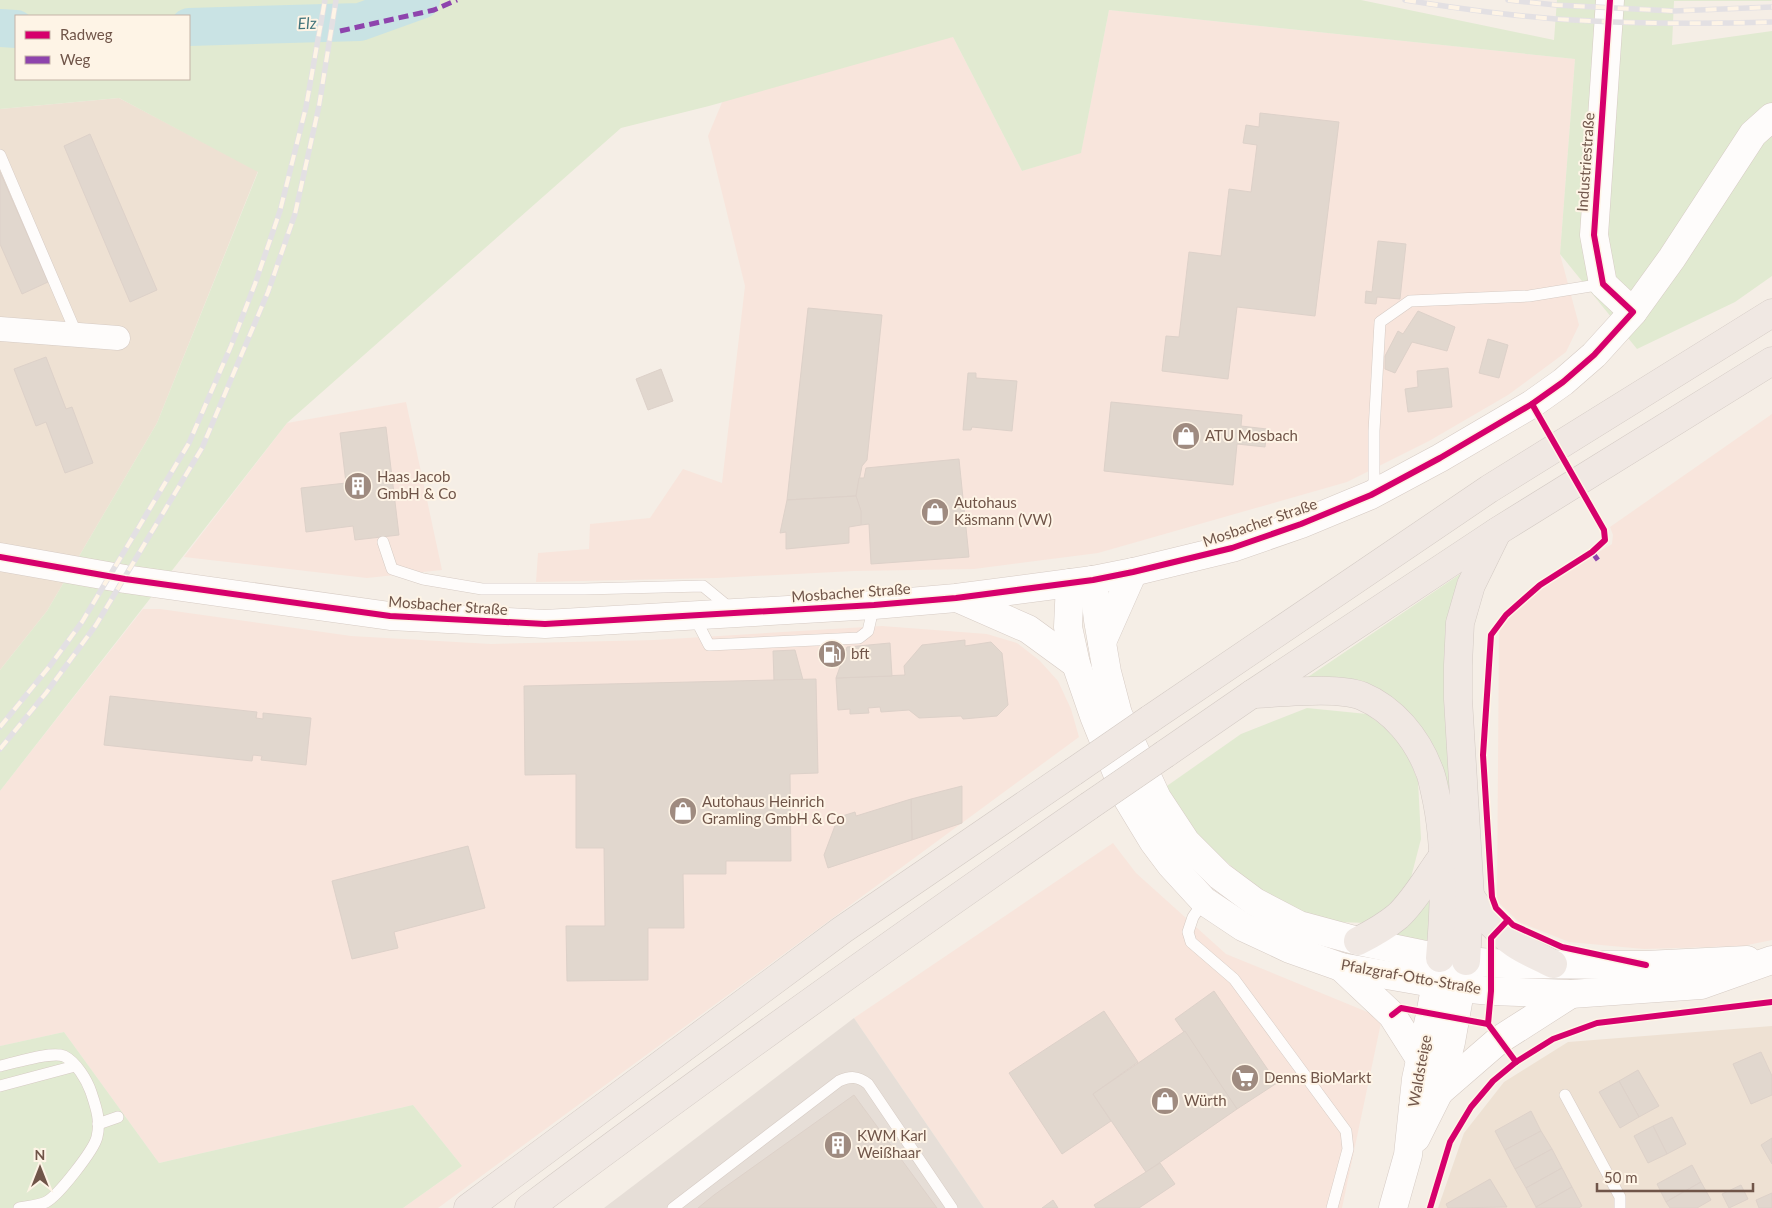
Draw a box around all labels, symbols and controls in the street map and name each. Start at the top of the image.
water label: Elz [297,13,317,32]
legend [15,15,190,80]
text: Radweg [60,25,113,43]
text: Weg [60,50,91,68]
street label: Industriestraße [1573,112,1597,212]
shop icon: ATU Mosbach [1171,421,1201,451]
place label: ATU Mosbach [1205,426,1298,444]
place label: Haas Jacob GmbH & Co [377,467,457,502]
building icon: Haas Jacob GmbH & Co [343,471,373,501]
place label: Autohaus Käsmann (VW) [954,493,1052,528]
street label: Mosbacher Straße [1200,494,1319,550]
shop icon: Autohaus Käsmann (VW) [920,497,950,527]
street label: Mosbacher Straße [791,579,911,605]
street label: Mosbacher Straße [388,592,508,618]
fuel station icon: bft [817,639,847,669]
place label: bft [851,644,870,662]
place label: Autohaus Heinrich Gramling GmbH & Co [702,792,845,827]
shop icon: Autohaus Heinrich Gramling GmbH & Co [668,796,698,826]
street label: Pfalzgraf-Otto-Straße [1340,955,1483,997]
street label: Waldsteige [1404,1033,1434,1108]
supermarket icon: Denns BioMarkt [1230,1063,1260,1093]
place label: Denns BioMarkt [1264,1068,1372,1086]
shop icon: Würth [1150,1086,1180,1116]
place label: Würth [1184,1091,1227,1109]
place label: KWM Karl Weißhaar [857,1126,927,1161]
building icon: KWM Karl Weißhaar [823,1130,853,1160]
north arrow [15,1143,65,1193]
text: N [35,1146,45,1163]
scale bar [1597,1160,1753,1192]
text: 50 m [1604,1168,1638,1186]

